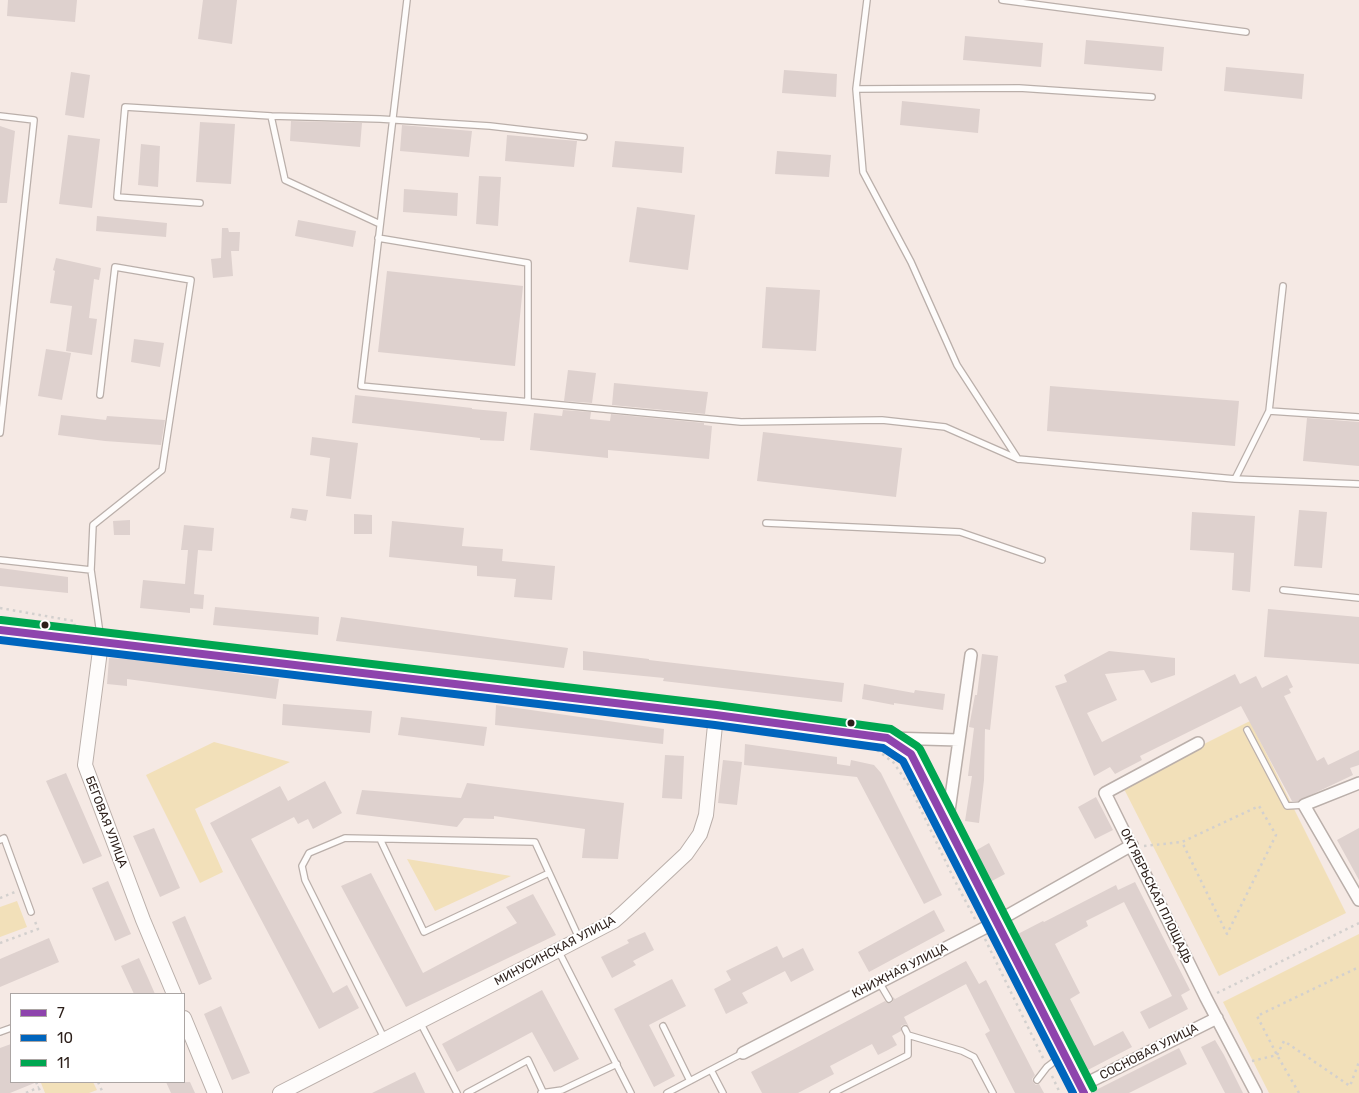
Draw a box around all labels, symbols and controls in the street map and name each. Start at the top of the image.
unlabelled marker [40,620,50,630]
unlabelled marker [846,718,856,728]
street label: БЕГОВАЯ УЛИЦА [82,774,130,870]
street label: ОКТЯБРЬСКАЯ ПЛОЩАДЬ [1117,826,1195,966]
street label: МИНУСИНСКАЯ УЛИЦА [492,913,618,989]
street label: КНИЖНАЯ УЛИЦА [850,941,950,1001]
legend [10,993,185,1083]
text: 7 [57,1004,65,1022]
street label: СОСНОВАЯ УЛИЦА [1097,1021,1201,1083]
text: 10 [57,1029,73,1047]
text: 11 [57,1054,70,1072]

